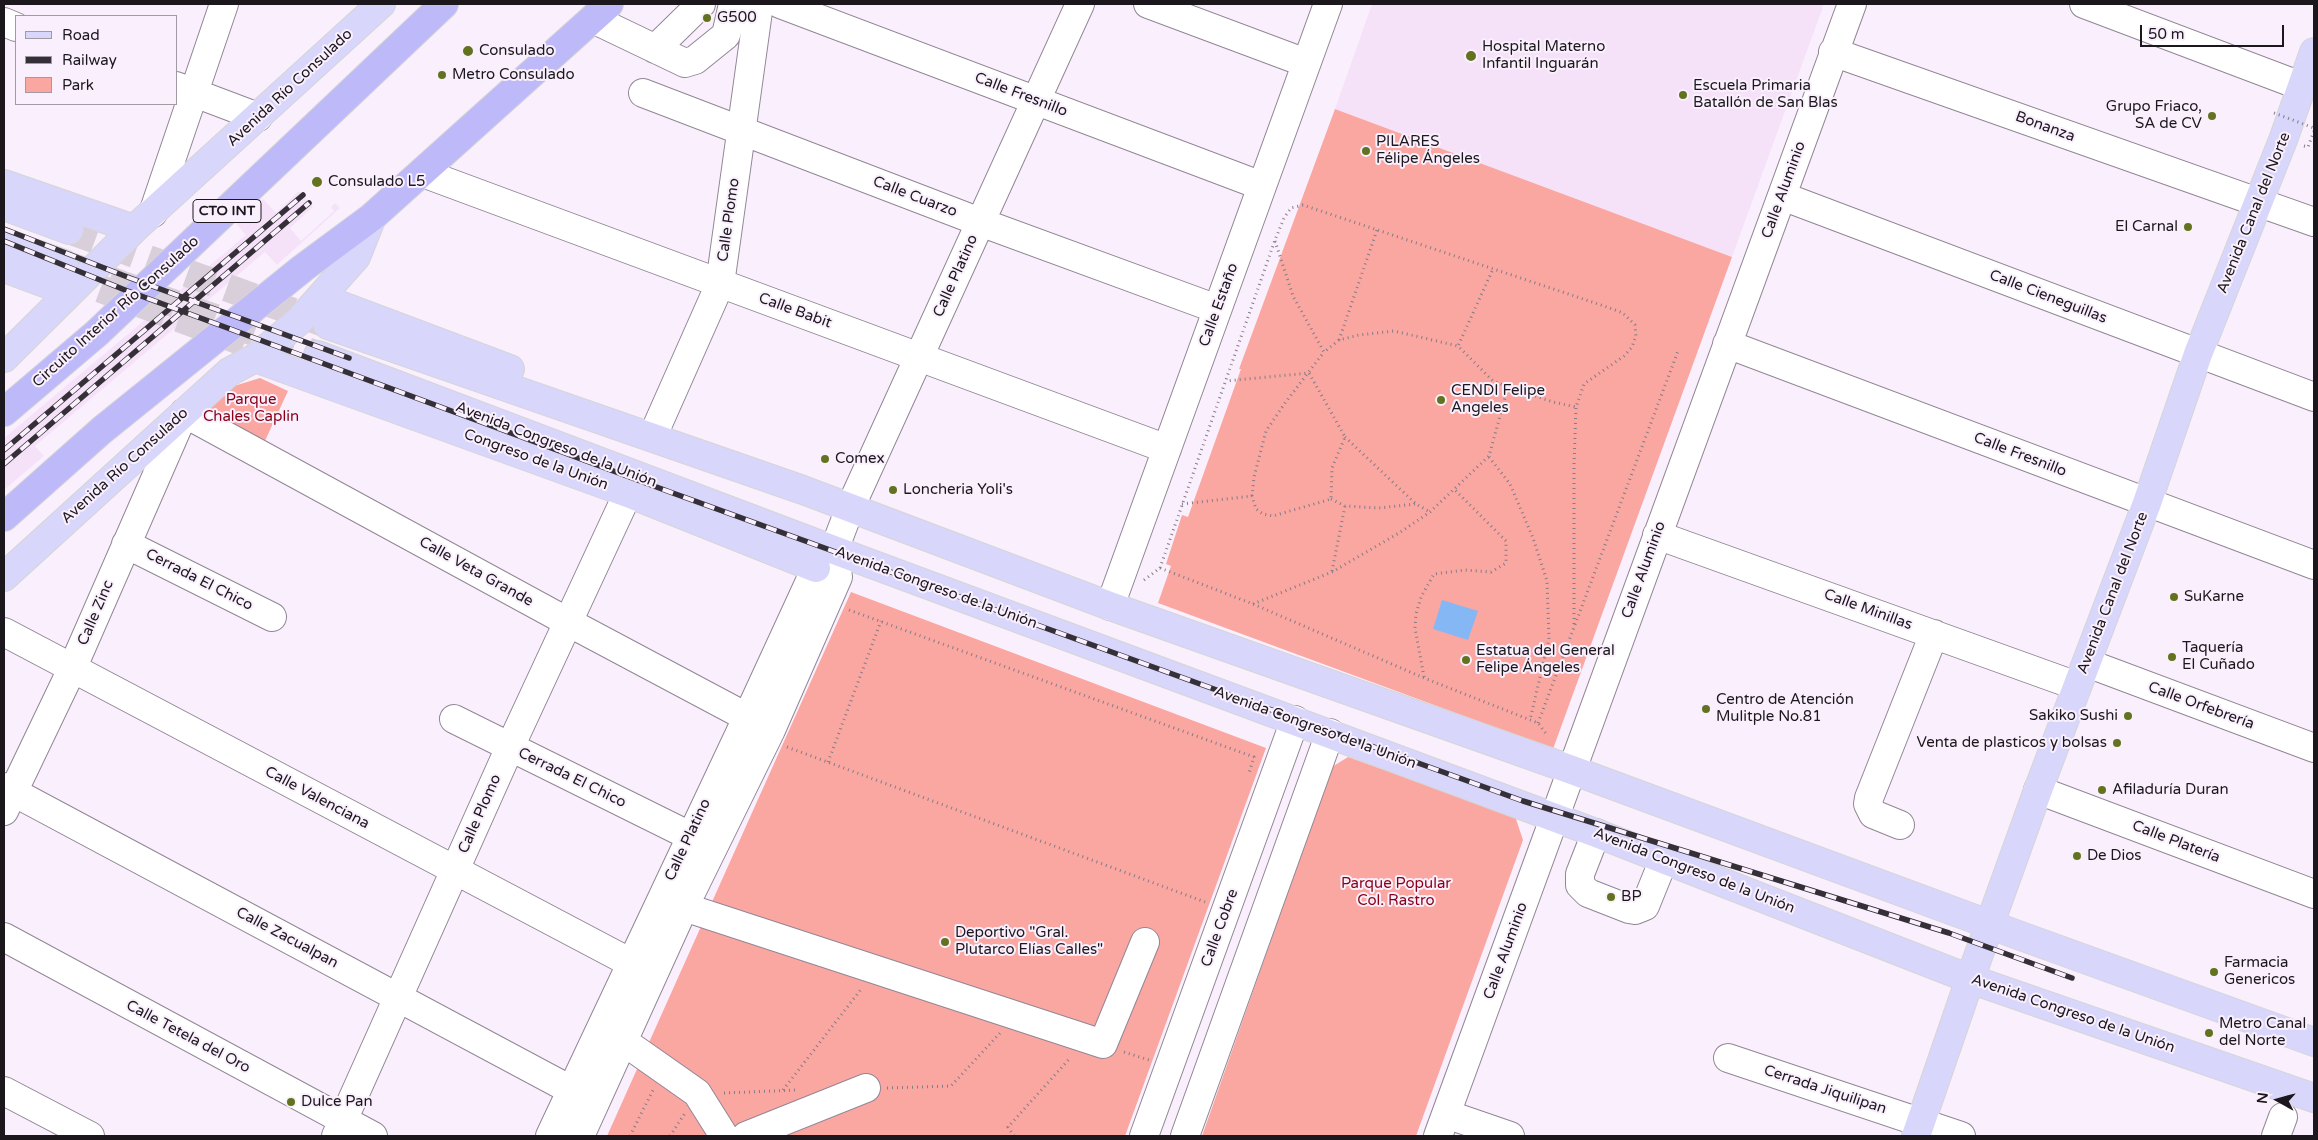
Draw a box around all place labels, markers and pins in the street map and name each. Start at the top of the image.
place label: G500 [717,9,757,27]
marker: G500 [701,12,713,24]
place label: Hospital Materno Infantil Inguarán [1482,38,1605,73]
place label: Consulado [479,42,555,60]
marker: Consulado [461,44,475,58]
marker: Hospital Materno Infantil Inguarán [1464,49,1478,63]
place label: Metro Consulado [452,66,575,84]
marker: Metro Consulado [436,69,448,81]
place label: Escuela Primaria Batallón de San Blas [1693,77,1838,112]
marker: Escuela Primaria Batallón de San Blas [1677,89,1689,101]
place label: Grupo Friaco, SA de CV [2106,98,2202,133]
marker: Grupo Friaco, SA de CV [2206,110,2218,122]
place label: PILARES Félipe Ángeles [1376,133,1480,168]
marker: PILARES Félipe Ángeles [1360,145,1372,157]
place label: Consulado L5 [328,173,425,191]
marker: Consulado L5 [310,175,324,189]
place label: El Carnal [2115,218,2178,236]
marker: El Carnal [2182,221,2194,233]
place label: CENDI Felipe Angeles [1451,382,1545,417]
marker: CENDI Felipe Angeles [1435,394,1447,406]
place label: Comex [835,450,885,468]
marker: Comex [819,453,831,465]
place label: Loncheria Yoli's [903,481,1013,499]
marker: Loncheria Yoli's [887,484,899,496]
place label: SuKarne [2184,588,2244,606]
marker: SuKarne [2168,591,2180,603]
place label: Taquería El Cuñado [2182,639,2255,674]
place label: Estatua del General Felipe Ángeles [1476,642,1615,677]
marker: Taquería El Cuñado [2166,651,2178,663]
marker: Estatua del General Felipe Ángeles [1460,654,1472,666]
place label: Centro de Atención Mulitple No.81 [1716,691,1854,726]
marker: Centro de Atención Mulitple No.81 [1700,703,1712,715]
place label: Sakiko Sushi [2029,707,2118,725]
marker: Sakiko Sushi [2122,710,2134,722]
place label: Venta de plasticos y bolsas [1917,734,2107,752]
marker: Venta de plasticos y bolsas [2111,737,2123,749]
place label: Afiladuría Duran [2112,781,2229,799]
marker: Afiladuría Duran [2096,784,2108,796]
place label: De Dios [2087,847,2142,865]
marker: De Dios [2071,850,2083,862]
place label: BP [1621,888,1641,906]
marker: BP [1605,891,1617,903]
place label: Deportivo "Gral. Plutarco Elías Calles" [955,924,1103,959]
marker: Deportivo "Gral. Plutarco Elías Calles" [939,936,951,948]
place label: Farmacia Genericos [2224,954,2295,989]
marker: Farmacia Genericos [2208,966,2220,978]
place label: Metro Canal del Norte [2219,1015,2306,1050]
marker: Metro Canal del Norte [2203,1027,2215,1039]
place label: Dulce Pan [301,1093,373,1111]
marker: Dulce Pan [285,1096,297,1108]

